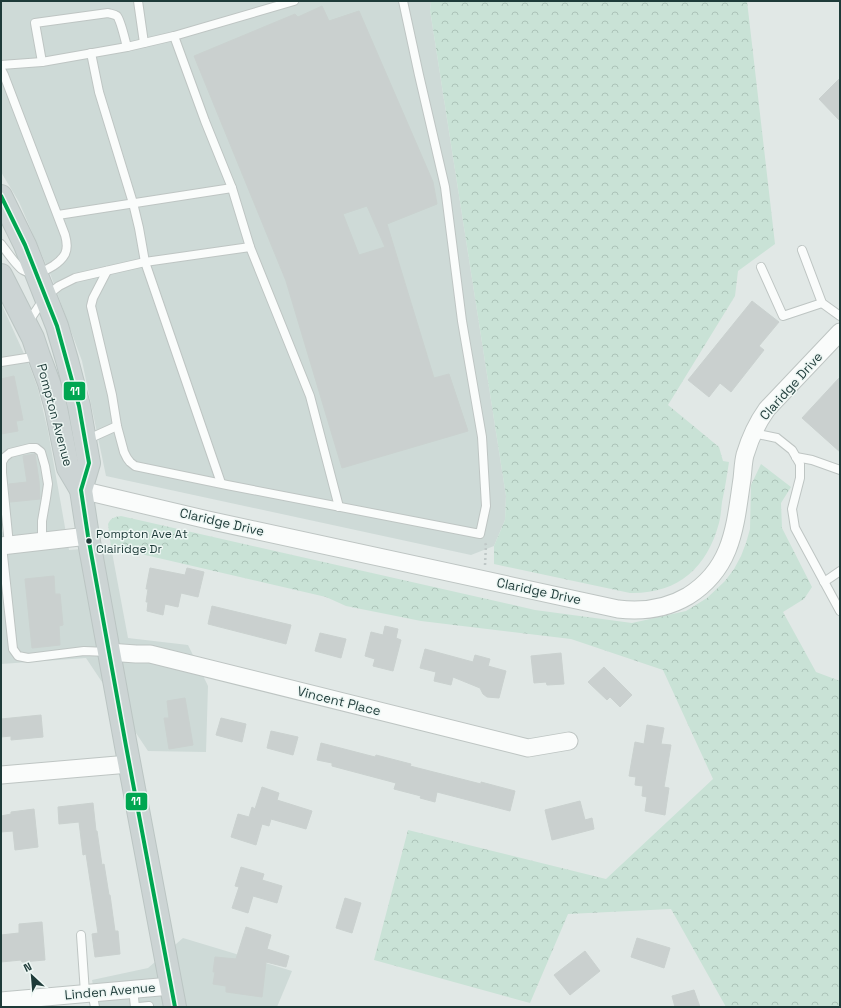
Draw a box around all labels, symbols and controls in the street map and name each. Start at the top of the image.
street label: Claridge Drive [756,348,826,424]
street label: Pompton Avenue [33,362,77,468]
line badge: 11 [63,381,86,401]
text: 11 [70,384,80,398]
street label: Claridge Drive [178,504,266,540]
place label: Pompton Ave At Clairidge Dr [96,526,188,557]
marker: Pompton Ave At Clairidge Dr [84,536,94,546]
street label: Claridge Drive [495,574,583,608]
street label: Vincent Place [295,682,383,720]
line badge: 11 [125,792,148,811]
text: 11 [131,794,141,808]
north arrow [12,956,52,996]
text: N [21,959,34,975]
street label: Linden Avenue [64,979,156,1003]

